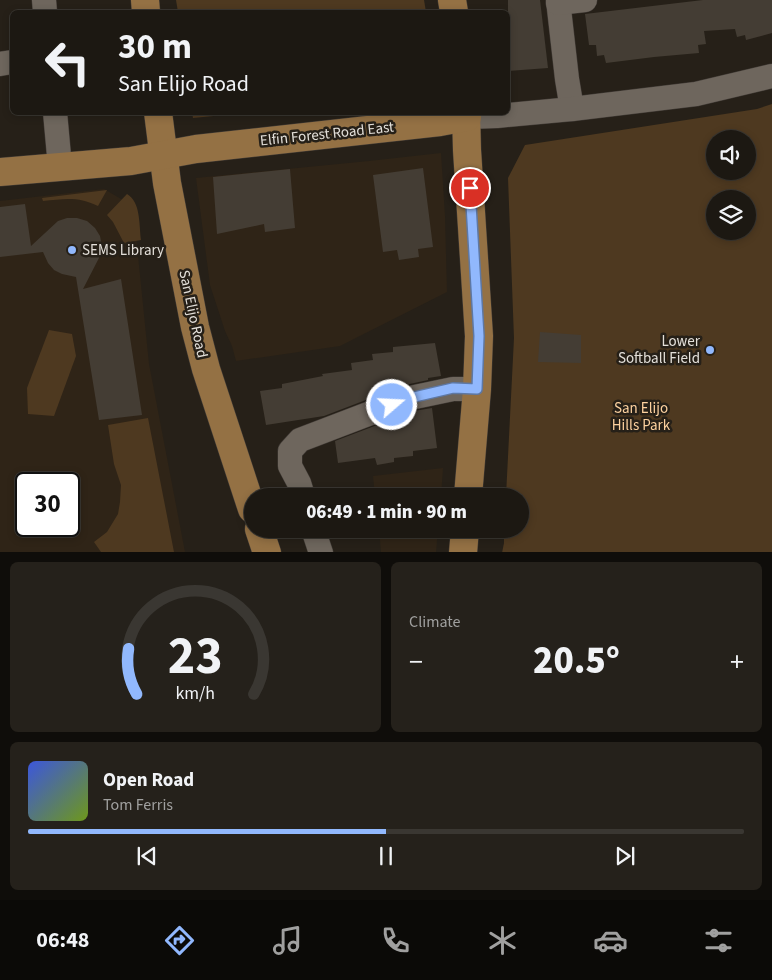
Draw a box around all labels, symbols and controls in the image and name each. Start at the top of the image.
text: 30 m [118,22,192,72]
icon: left [35,30,100,95]
text: San Elijo Road [118,68,249,100]
street label: Elfin Forest Road East [259,117,395,151]
map controls [706,130,756,240]
button: sound [706,130,756,180]
pin [449,167,491,209]
icon: arrive [456,174,484,202]
button: layers [706,190,756,240]
place label: SEMS Library [82,240,164,261]
marker: SEMS Library [66,244,78,256]
street label: San Elijo Road [173,268,213,360]
place label: Lower Softball Field [618,331,701,369]
marker: Lower Softball Field [704,344,716,356]
position arrow [365,378,417,430]
park label: San Elijo Hills Park [612,398,671,436]
speed limit sign: 30 [15,472,80,537]
text: 06:49 · 1 min · 90 m [306,499,467,526]
text: Climate [409,611,460,633]
text: 23 [168,620,223,694]
text: 20.5° [533,634,620,688]
text: − [409,642,423,682]
text: + [730,642,744,682]
text: km/h [176,681,215,706]
text: Open Road [103,767,194,794]
text: Tom Ferris [103,794,173,816]
icon: previous [133,842,161,870]
icon: pause [372,842,400,870]
icon: next [611,842,639,870]
icon: directions [162,923,197,958]
icon: music [270,923,305,958]
icon: phone [378,923,413,958]
icon: climate [485,923,520,958]
icon: car [593,923,628,958]
icon: filters [701,923,736,958]
text: 06:48 [36,924,89,956]

